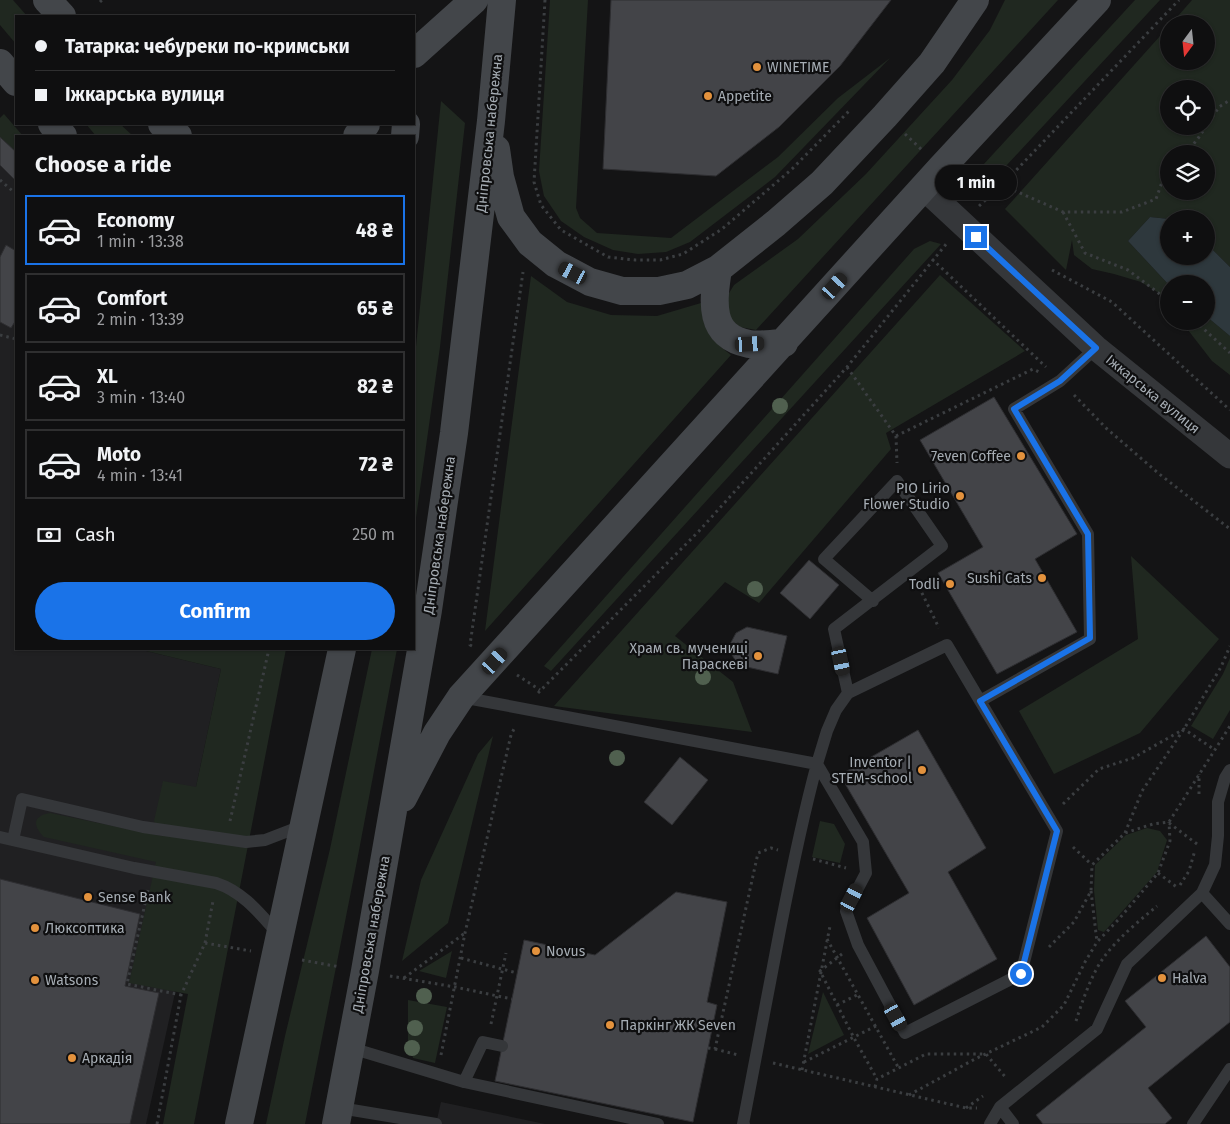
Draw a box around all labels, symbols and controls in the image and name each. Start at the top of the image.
north arrow [1160,15,1215,70]
map controls [1160,15,1215,330]
text: Татарка: чебуреки по-кримськи [65,35,350,58]
street label: Дніпровська набережна [473,53,506,214]
place label: WINETIME [767,59,830,76]
marker: WINETIME [751,61,763,73]
button: locate [1160,80,1215,135]
text: Іжкарська вулиця [65,83,225,106]
place label: Appetite [718,88,772,105]
marker: Appetite [702,90,714,102]
button: layers [1160,145,1215,200]
text: Choose a ride [35,151,171,178]
callout: 1 min [935,164,1017,200]
text: 1 min [957,173,995,192]
icon: car [37,208,82,253]
text: Economy [97,209,174,232]
button: + [1160,210,1215,265]
text: 48 ₴ [356,219,393,242]
route end [965,226,987,248]
text: 1 min · 13:38 [97,232,184,251]
car [556,260,589,286]
car [819,270,850,302]
button: − [1160,275,1215,330]
icon: car [37,286,82,331]
text: Comfort [97,287,167,310]
text: 65 ₴ [357,297,393,320]
text: 2 min · 13:39 [97,310,184,329]
car [734,336,765,352]
street label: Іжкарська вулиця [1102,351,1203,438]
icon: car [37,364,82,409]
text: XL [97,365,118,388]
text: 82 ₴ [357,375,393,398]
text: 3 min · 13:40 [97,388,185,407]
icon: car [37,442,82,487]
text: Moto [97,443,141,466]
place label: 7even Coffee [931,448,1011,465]
marker: 7even Coffee [1015,450,1027,462]
text: 72 ₴ [359,453,393,476]
street label: Дніпровська набережна [420,455,459,616]
text: 4 min · 13:41 [97,466,183,485]
place label: PIO Lirio Flower Studio [863,480,950,513]
marker: PIO Lirio Flower Studio [954,490,966,502]
icon: cash [35,521,63,549]
text: Cash [75,523,116,546]
text: 250 m [352,525,395,544]
place label: Sushi Cats [967,570,1032,587]
marker: Sushi Cats [1036,572,1048,584]
place label: Todli [909,576,940,593]
marker: Todli [944,578,956,590]
button: Confirm [35,582,395,640]
place label: Храм св. мучениці Параскеві [629,640,748,673]
car [479,645,510,677]
car [830,645,851,677]
marker: Храм св. мучениці Параскеві [752,650,764,662]
place label: Inventor | STEM-school [832,754,912,787]
marker: Inventor | STEM-school [916,764,928,776]
street label: Дніпровська набережна [349,854,394,1015]
car [838,881,865,915]
place label: Sense Bank [98,889,172,906]
marker: Sense Bank [82,891,94,903]
place label: Люксоптика [45,920,125,937]
marker: Люксоптика [29,922,41,934]
place label: Novus [546,943,586,960]
marker: Novus [530,945,542,957]
route start [1010,963,1032,985]
place label: Halva [1172,970,1207,987]
place label: Watsons [45,972,99,989]
marker: Halva [1156,972,1168,984]
marker: Watsons [29,974,41,986]
car [882,1000,909,1034]
place label: Паркінг ЖК Seven [620,1017,736,1034]
marker: Паркінг ЖК Seven [604,1019,616,1031]
place label: Аркадія [82,1050,132,1067]
marker: Аркадія [66,1052,78,1064]

